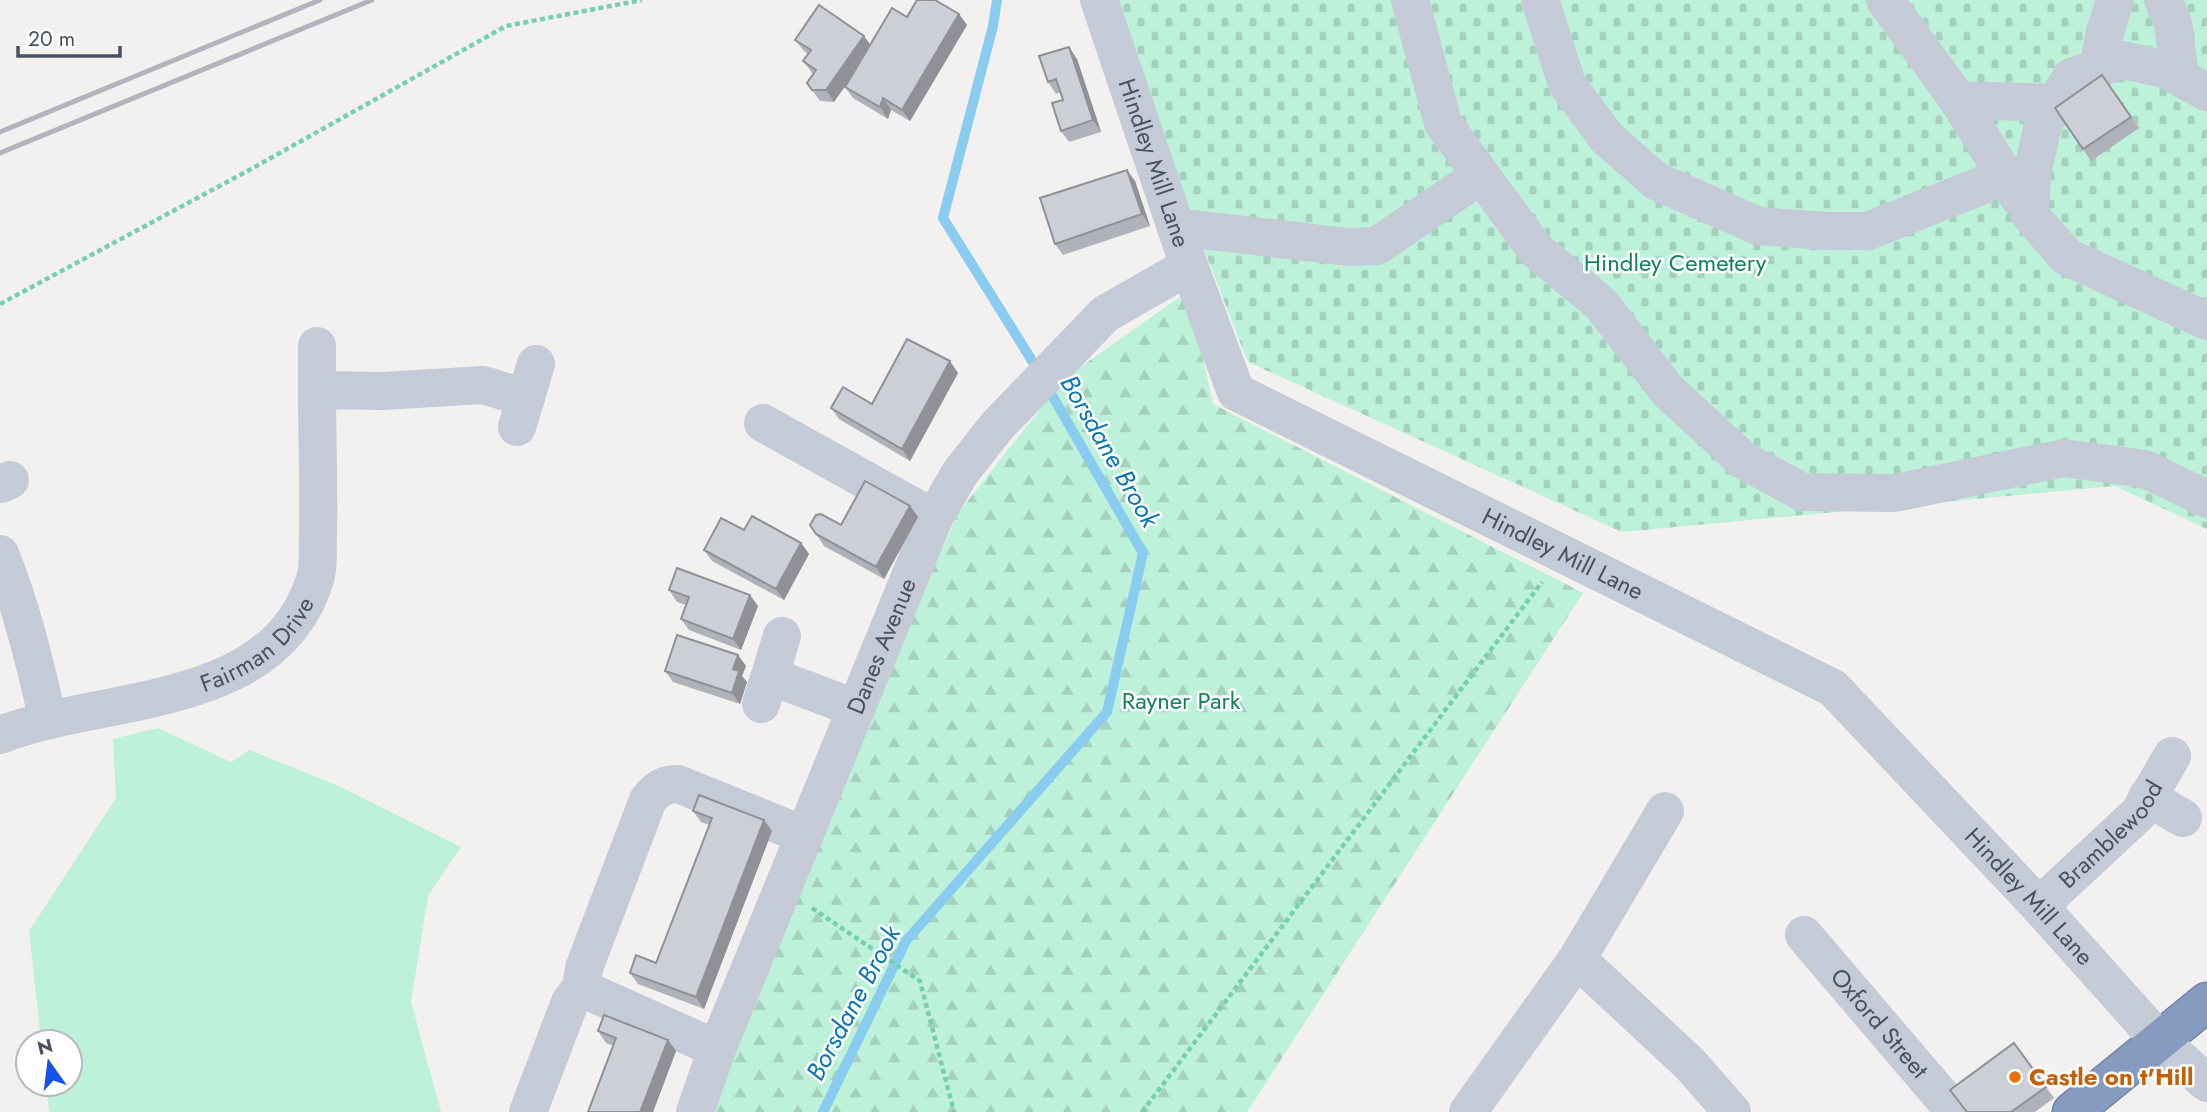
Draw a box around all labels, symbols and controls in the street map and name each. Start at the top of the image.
scale bar [18,14,119,58]
text: 20 m [28,24,75,54]
street label: Hindley Mill Lane [1110,74,1199,252]
park label: Hindley Cemetery [1584,245,1767,280]
water label: Borsdane Brook [1051,368,1170,536]
street label: Hindley Mill Lane [1476,499,1650,608]
street label: Danes Avenue [838,572,925,719]
street label: Fairman Drive [195,591,323,701]
park label: Rayner Park [1122,683,1241,718]
street label: Bramblewood [2051,774,2171,896]
street label: Hindley Mill Lane [1957,820,2102,973]
water label: Borsdane Brook [796,917,911,1087]
street label: Oxford Street [1822,960,1937,1086]
north arrow [14,1028,84,1098]
text: N [34,1032,56,1062]
place label: Castle on t'Hill [2029,1059,2193,1094]
marker: Castle on t'Hill [2007,1069,2023,1085]

